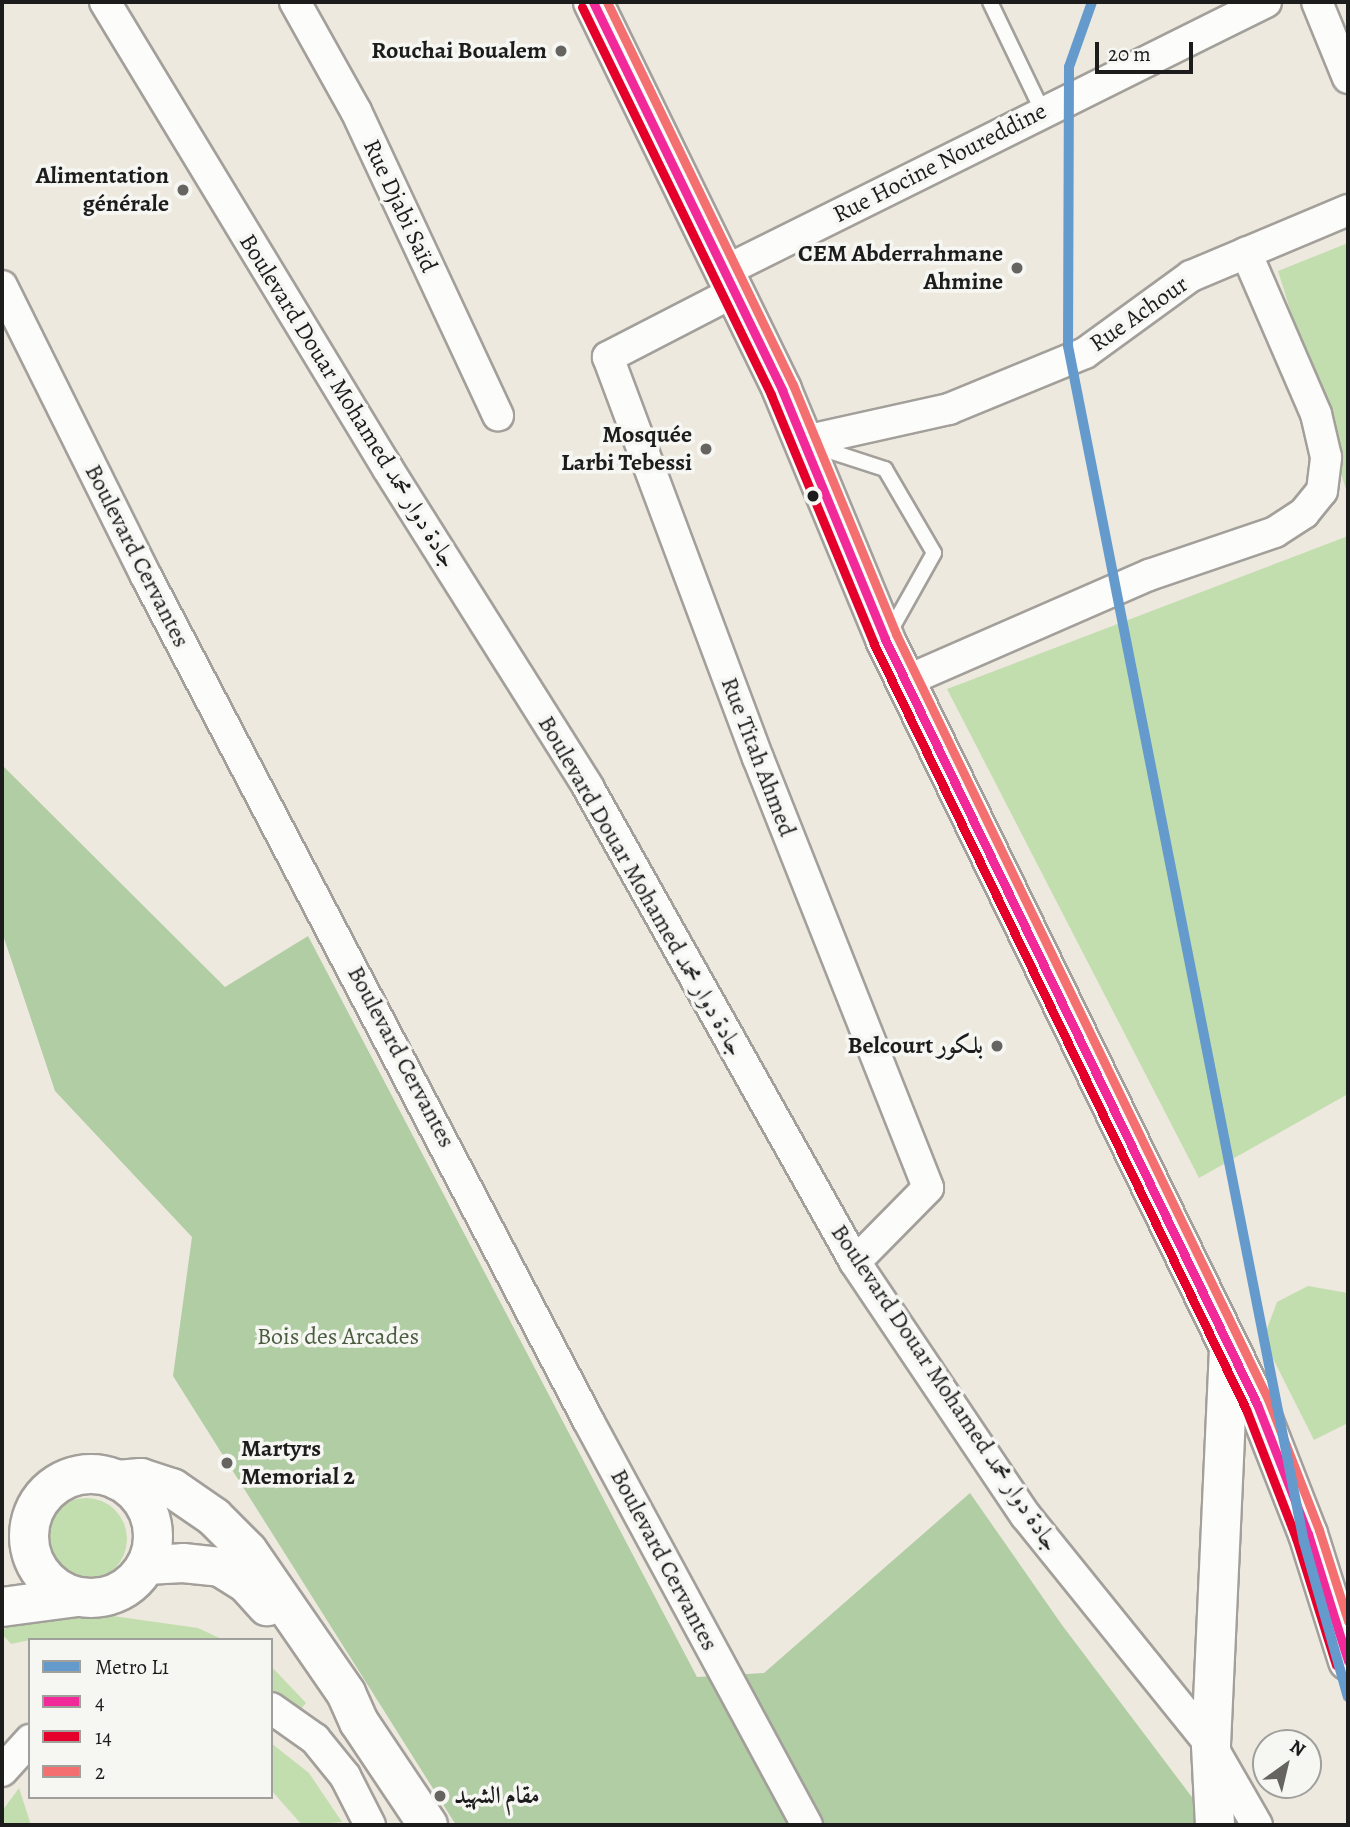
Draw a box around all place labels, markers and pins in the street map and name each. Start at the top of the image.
place label: Rouchai Boualem [371,37,547,65]
marker: Rouchai Boualem [553,43,569,59]
place label: Alimentation générale [36,162,169,218]
marker: Alimentation générale [175,182,191,198]
place label: CEM Abderrahmane Ahmine [798,240,1003,296]
marker: CEM Abderrahmane Ahmine [1009,260,1025,276]
place label: Mosquée Larbi Tebessi [561,421,692,477]
marker: Mosquée Larbi Tebessi [698,441,714,457]
unlabelled marker [806,489,820,503]
place label: Belcourt بلكور [848,1032,983,1060]
marker: Belcourt بلكور [989,1038,1005,1054]
place label: Martyrs Memorial 2 [241,1435,355,1491]
marker: Martyrs Memorial 2 [219,1455,235,1471]
place label: مقام الشهيد [454,1782,540,1810]
marker: مقام الشهيد [432,1788,448,1804]

